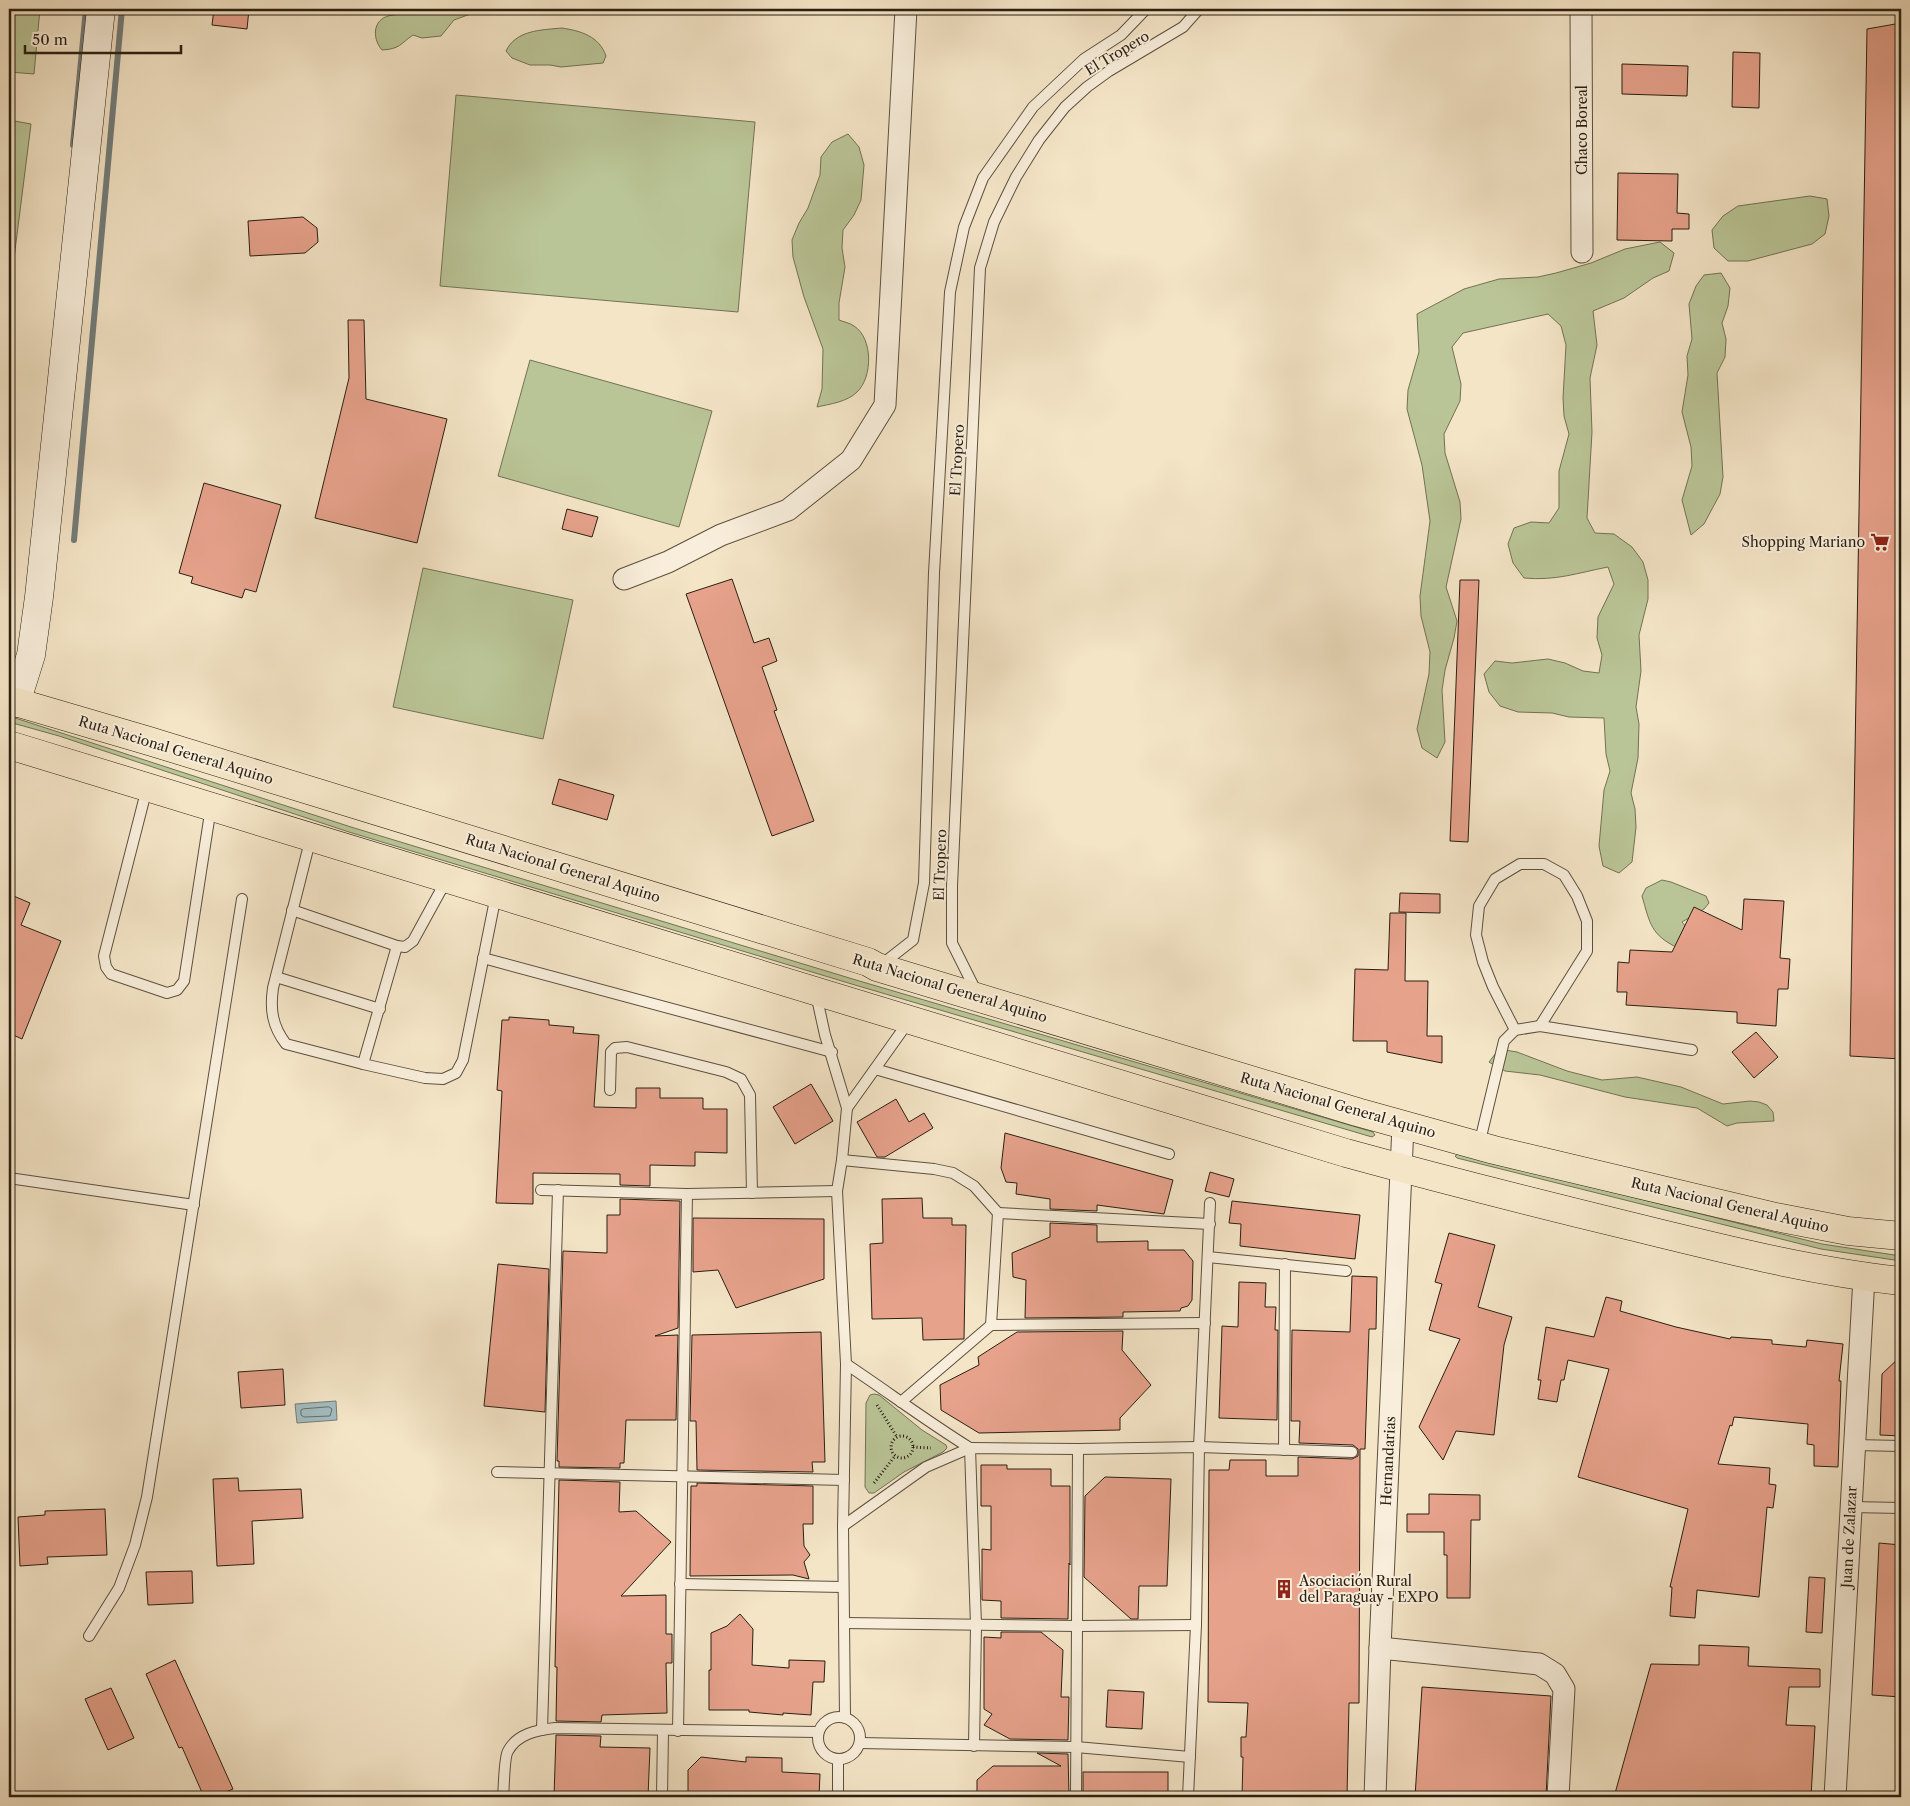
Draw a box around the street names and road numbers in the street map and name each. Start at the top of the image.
street label: El Tropero [1082,27,1152,79]
street label: Chaco Boreal [1573,85,1591,175]
street label: El Tropero [946,424,968,496]
street label: Ruta Nacional General Aquino [76,712,276,788]
street label: El Tropero [930,829,950,901]
street label: Ruta Nacional General Aquino [463,830,663,906]
street label: Ruta Nacional General Aquino [850,950,1050,1026]
street label: Ruta Nacional General Aquino [1238,1068,1438,1142]
street label: Ruta Nacional General Aquino [1629,1173,1831,1237]
street label: Hernandarias [1377,1416,1399,1506]
street label: Juan de Zalazar [1837,1485,1861,1591]

